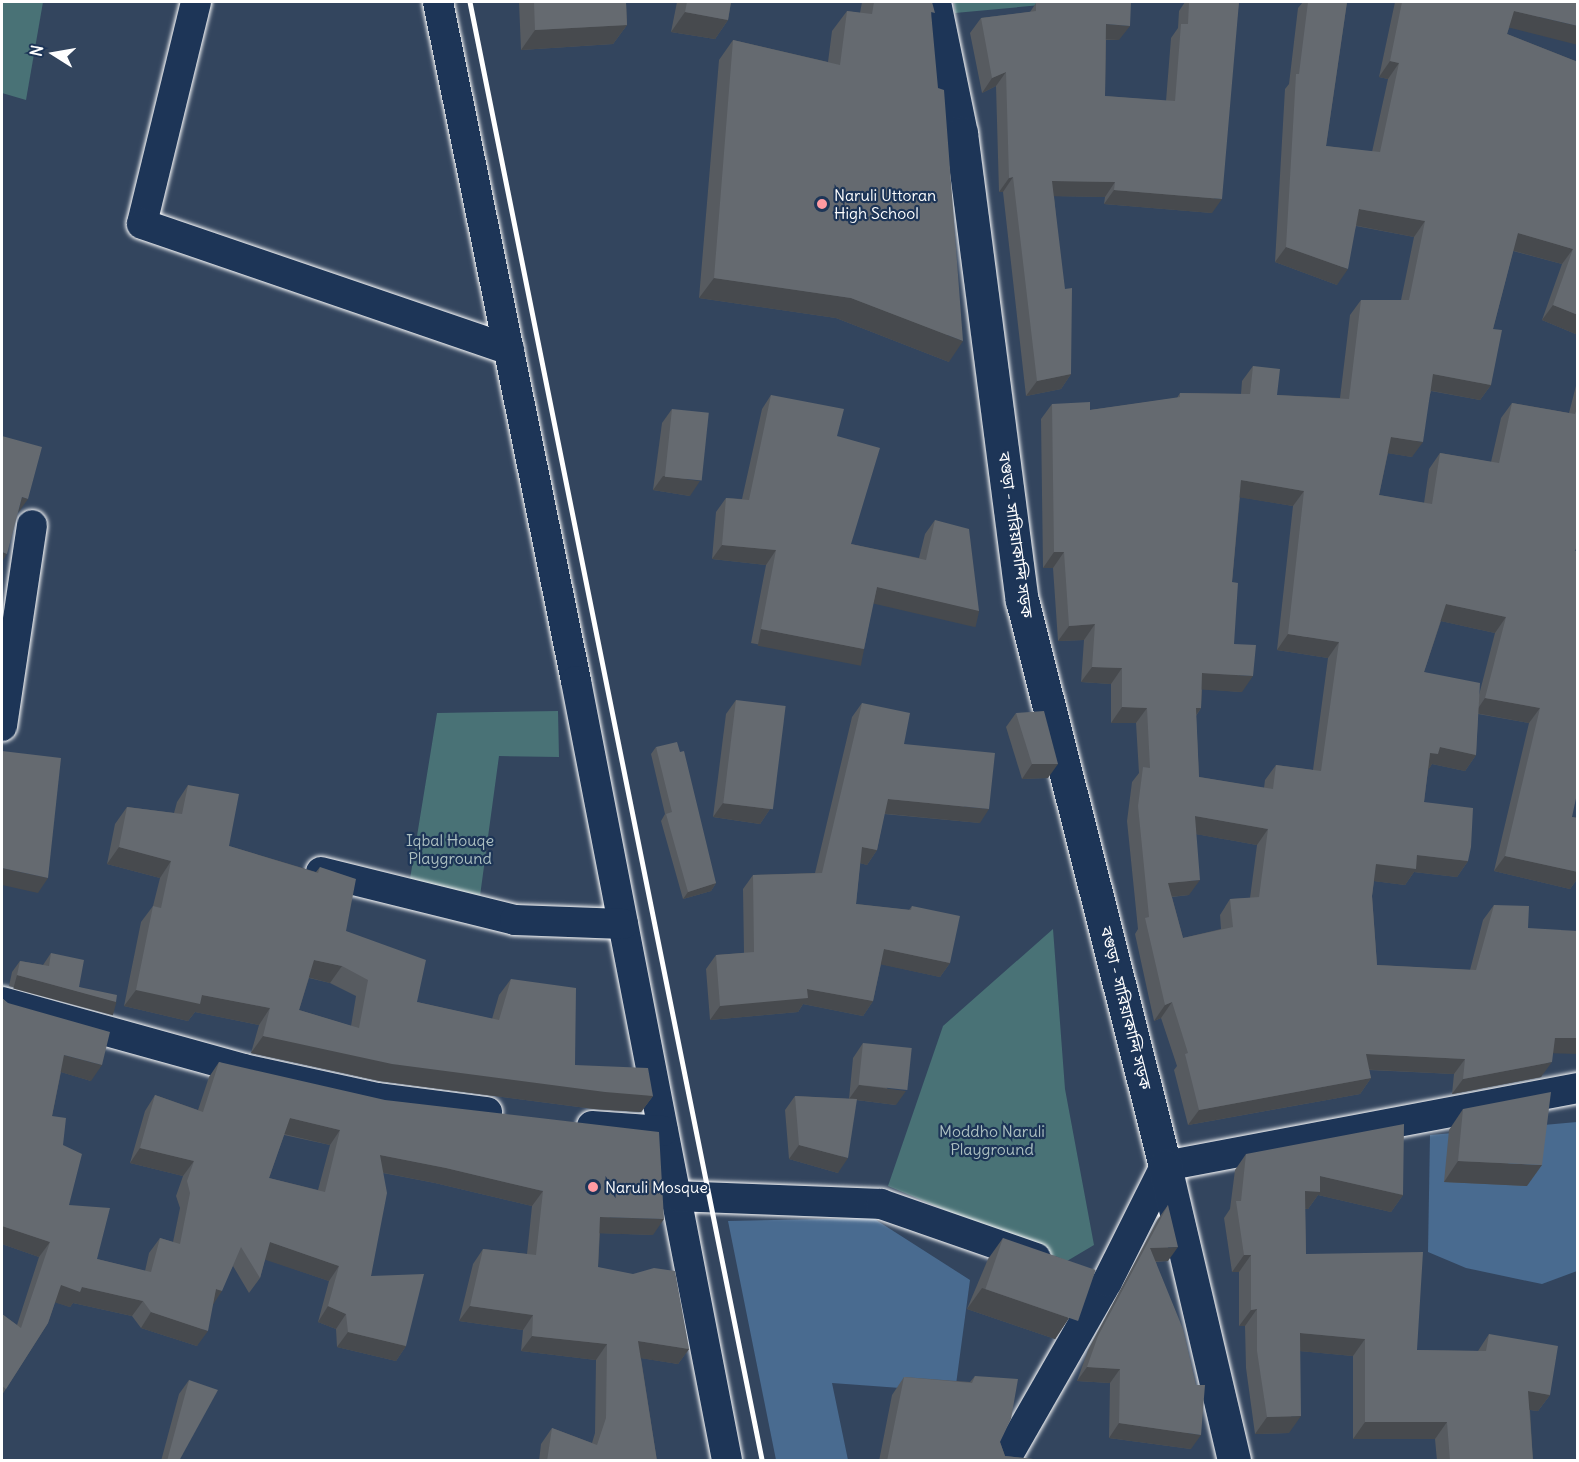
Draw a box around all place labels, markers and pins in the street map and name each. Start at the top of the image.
place label: Naruli Uttoran High School [834,185,936,223]
marker: Naruli Uttoran High School [815,197,829,211]
place label: Naruli Mosque [605,1177,708,1197]
marker: Naruli Mosque [586,1180,600,1194]

